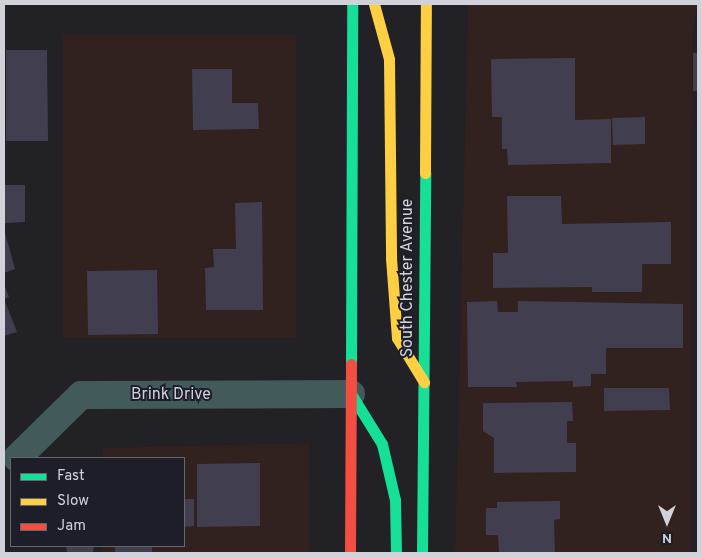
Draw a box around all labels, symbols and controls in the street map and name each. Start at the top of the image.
street label: South Chester Avenue [398,198,418,358]
street label: Brink Drive [131,385,211,405]
legend [10,457,185,547]
text: Fast [57,467,85,486]
text: Slow [57,492,89,511]
north arrow [642,497,692,547]
text: Jam [57,517,86,536]
text: N [662,529,672,546]

